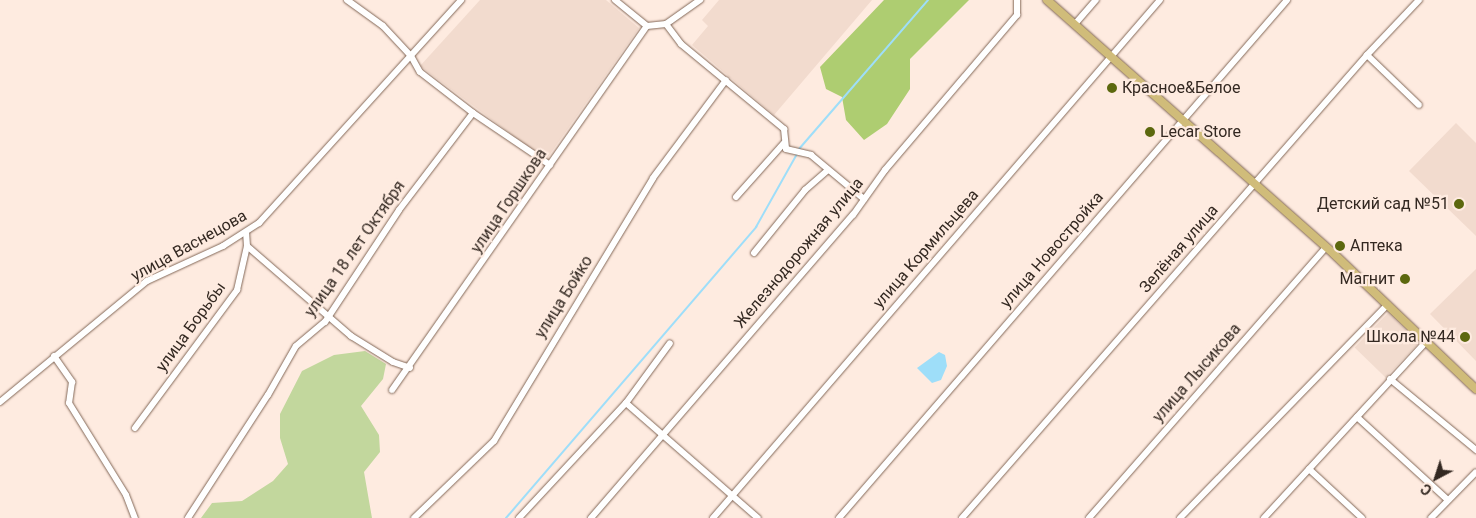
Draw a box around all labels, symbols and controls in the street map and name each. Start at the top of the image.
place label: Красное&Белое [1122,78,1240,98]
marker: Красное&Белое [1106,82,1118,94]
place label: Lecar Store [1160,122,1241,142]
marker: Lecar Store [1144,126,1156,138]
street label: улица Горшкова [467,145,551,257]
street label: Железнодорожная улица [731,174,867,332]
street label: улица 18 лет Октября [301,177,409,321]
street label: улица Кормильцева [869,186,983,312]
street label: улица Новостройка [996,188,1108,312]
place label: Детский сад №51 [1317,194,1449,214]
marker: Детский сад №51 [1453,198,1465,210]
street label: Зелёная улица [1136,201,1222,297]
street label: улица Васнецова [128,206,250,286]
place label: Аптека [1350,236,1403,256]
marker: Аптека [1334,240,1346,252]
street label: улица Бойко [531,252,597,342]
place label: Магнит [1339,269,1395,289]
marker: Магнит [1399,273,1411,285]
street label: улица Борьбы [152,278,230,376]
street label: улица Лысикова [1149,320,1245,426]
place label: Школа №44 [1366,327,1455,347]
marker: Школа №44 [1459,331,1471,343]
north arrow [1411,453,1461,503]
text: С [1418,480,1435,499]

